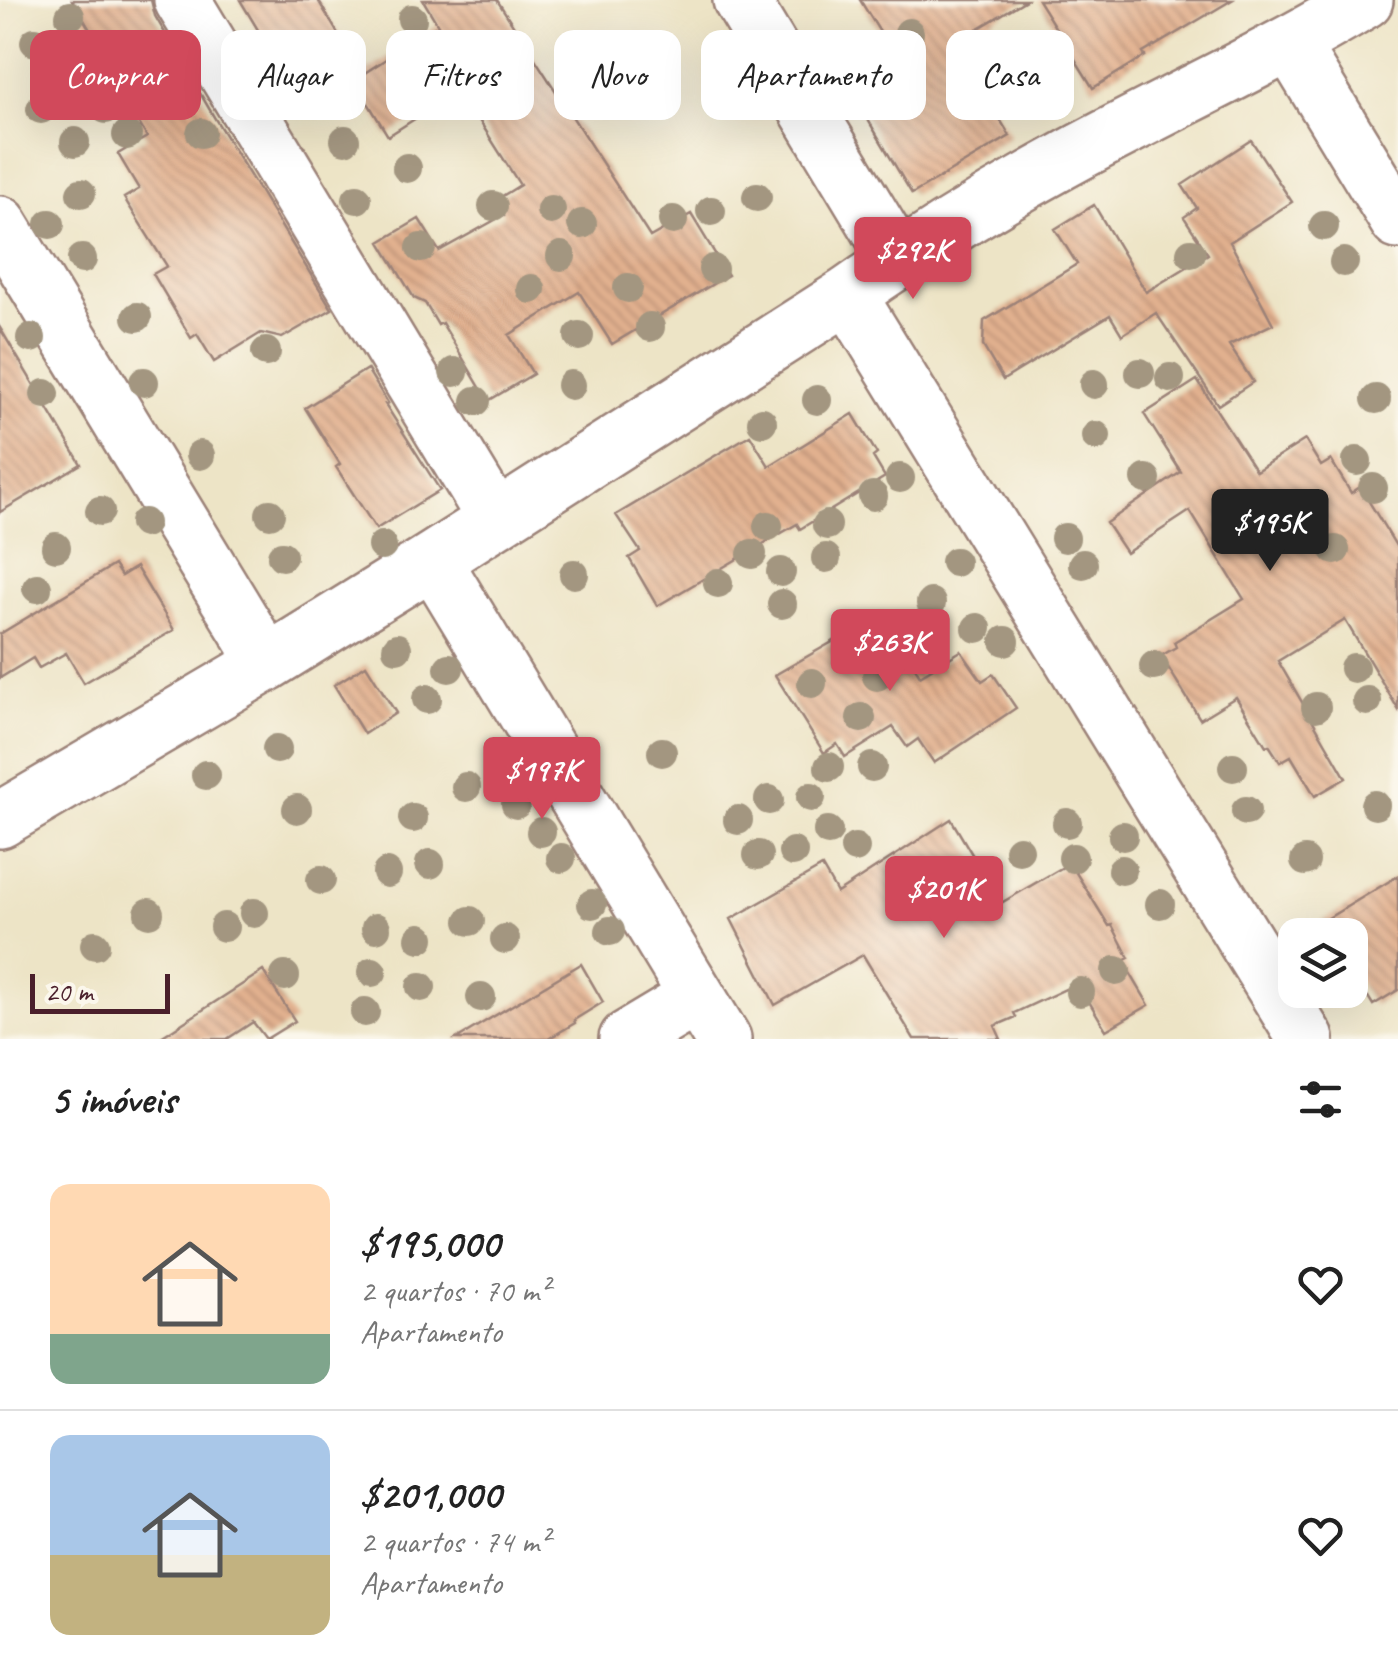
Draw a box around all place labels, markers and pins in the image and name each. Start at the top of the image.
pin: $292K [843,217,983,302]
pin: $195K [1200,489,1340,574]
pin: $263K [820,609,960,694]
pin: $197K [472,737,612,822]
pin: $201K [874,856,1014,941]

